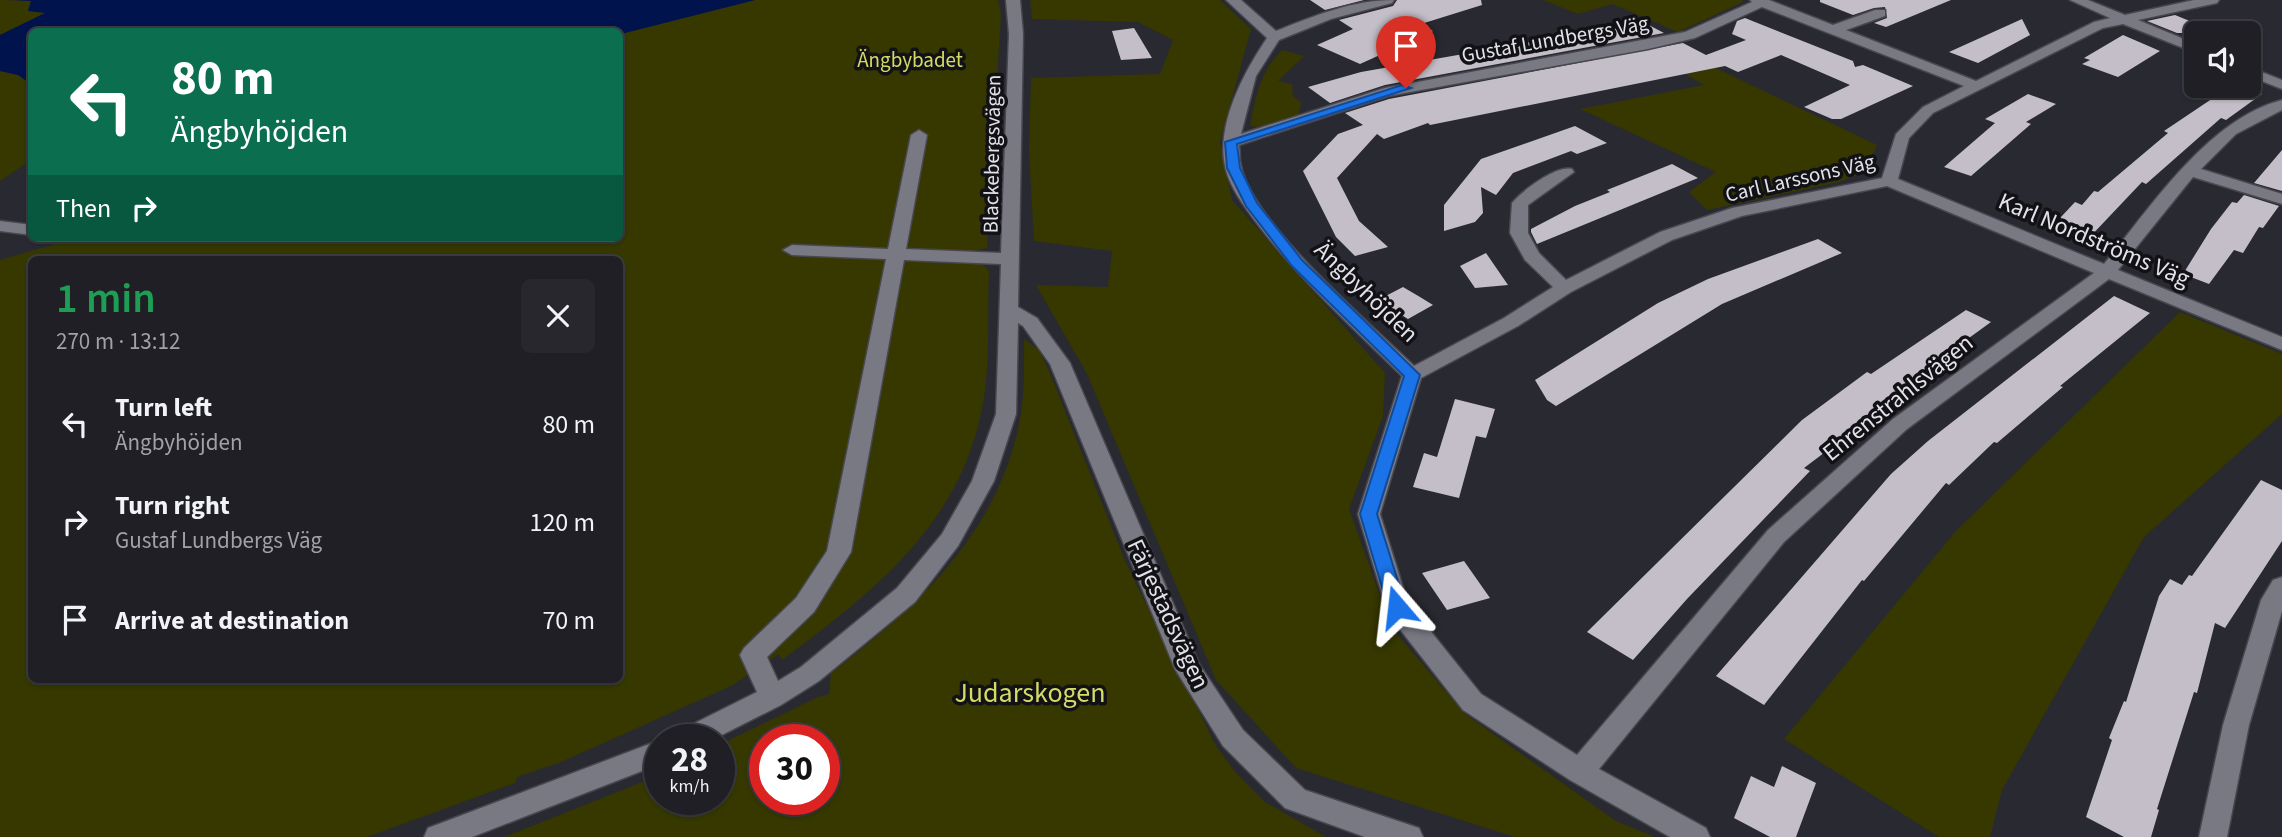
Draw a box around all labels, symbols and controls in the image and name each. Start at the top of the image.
street label: Gustaf Lundbergs Väg [1459,8,1651,70]
pin [1376,16,1436,88]
map controls [2184,21,2261,98]
button: sound [2184,21,2261,98]
icon: arrive [1387,27,1425,65]
text: 80 m [171,44,275,114]
park label: Ängbybadet [857,45,963,75]
icon: left [56,56,147,147]
street label: Blackebergsvägen [976,74,1008,234]
text: Ängbyhöjden [171,109,348,155]
street label: Carl Larssons Väg [1722,146,1878,210]
street label: Karl Nordströms Väg [1993,184,2195,296]
icon: right [125,189,163,227]
text: Then [56,190,111,227]
street label: Ängbyhöjden [1306,233,1426,351]
text: 1 min [56,269,156,329]
button: close [521,279,595,353]
text: 270 m · 13:12 [56,325,180,358]
street label: Ehrenstrahlsvägen [1815,326,1981,470]
text: Turn left [115,389,212,426]
icon: left [56,405,94,443]
text: 80 m [542,406,595,443]
text: Ängbyhöjden [115,426,242,459]
text: Turn right [115,487,230,524]
icon: right [56,503,94,541]
text: 120 m [529,504,595,541]
text: Gustaf Lundbergs Väg [115,524,322,557]
street label: Färjestadsvägen [1118,533,1218,695]
position arrow [1360,570,1434,644]
icon: arrive [56,601,94,639]
text: Arrive at destination [115,602,349,639]
text: 70 m [542,602,595,639]
park label: Judarskogen [954,673,1106,713]
speed limit sign: 30 [749,724,840,815]
text: 28 [671,735,708,785]
text: km/h [670,774,709,799]

